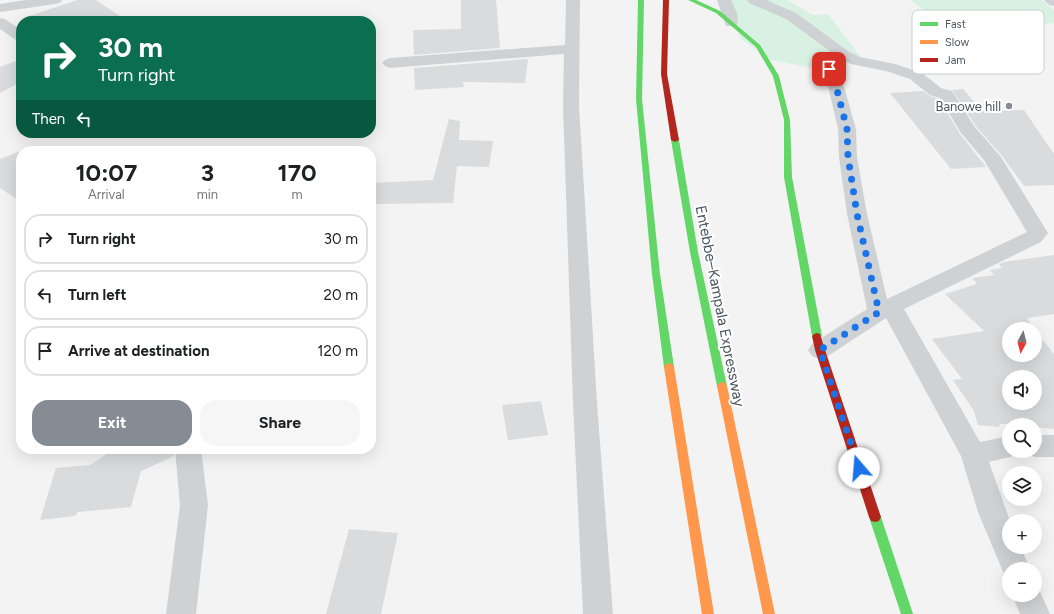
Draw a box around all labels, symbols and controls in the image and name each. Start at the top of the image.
legend [912,10,1044,74]
text: Fast [945,18,966,31]
text: 30 m [98,30,163,64]
icon: right [32,32,84,84]
text: Slow [945,36,969,49]
pin [812,52,846,86]
text: Jam [945,54,966,67]
icon: arrive [818,58,840,80]
text: Turn right [98,64,175,86]
place label: Banowe hill [935,99,1001,114]
marker: Banowe hill [1004,101,1014,111]
icon: left [73,108,95,130]
text: Then [32,110,65,128]
text: 10:07 [75,158,137,187]
text: 3 [201,158,214,187]
text: 170 [278,158,317,187]
text: Arrival [88,187,125,202]
text: min [197,187,218,202]
text: m [291,187,303,202]
street label: Entebbe–Kampala Expressway [692,204,748,408]
icon: right [34,228,56,250]
text: Turn right [68,230,136,248]
text: 30 m [324,230,358,248]
icon: left [34,284,56,306]
text: Turn left [68,286,126,304]
text: 20 m [324,286,358,304]
north arrow [1002,322,1042,362]
map controls [1002,322,1042,602]
icon: arrive [34,340,56,362]
text: Arrive at destination [68,342,209,360]
text: 120 m [317,342,358,360]
button: sound [1002,370,1042,410]
button: Exit [32,400,192,446]
button: Share [200,400,360,446]
button: search [1002,418,1042,458]
position arrow [838,447,880,489]
button: layers [1002,466,1042,506]
button: + [1002,514,1042,554]
button: − [1002,562,1042,602]

